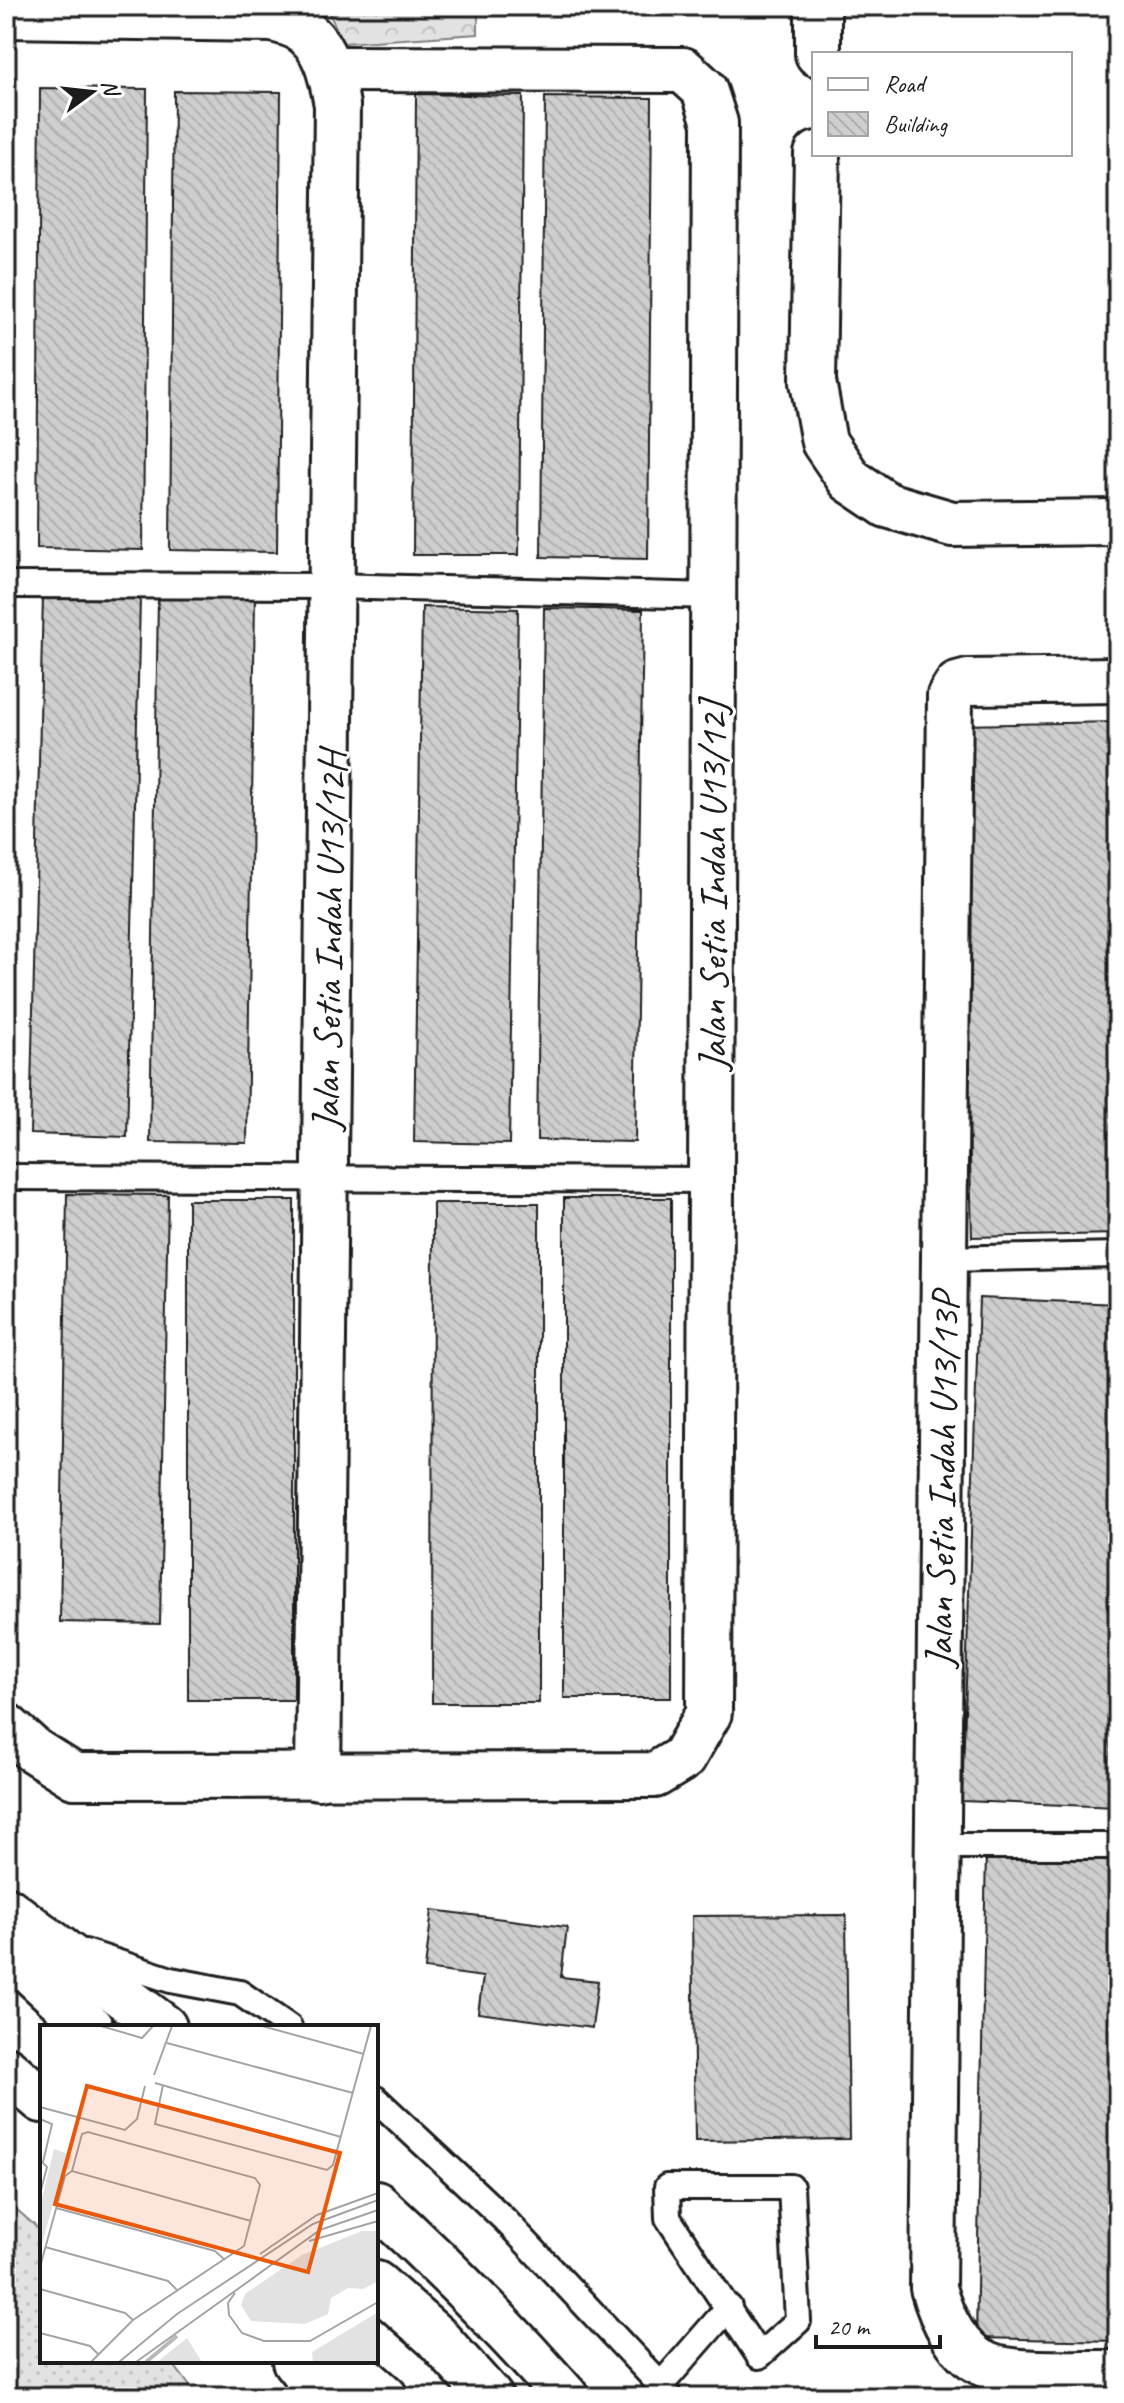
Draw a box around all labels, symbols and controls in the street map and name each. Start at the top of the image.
north arrow [52,52,132,132]
legend [812,52,1072,156]
text: Road [884,69,928,99]
text: N [95,77,127,101]
text: Building [884,109,949,139]
street label: Jalan Setia Indah U13/12J [688,696,738,1072]
street label: Jalan Setia Indah U13/12H [301,745,357,1133]
street label: Jalan Setia Indah U13/13P [914,1287,970,1670]
inset map [40,2025,378,2363]
scale bar [816,2299,940,2349]
text: 20 m [828,2312,871,2342]

